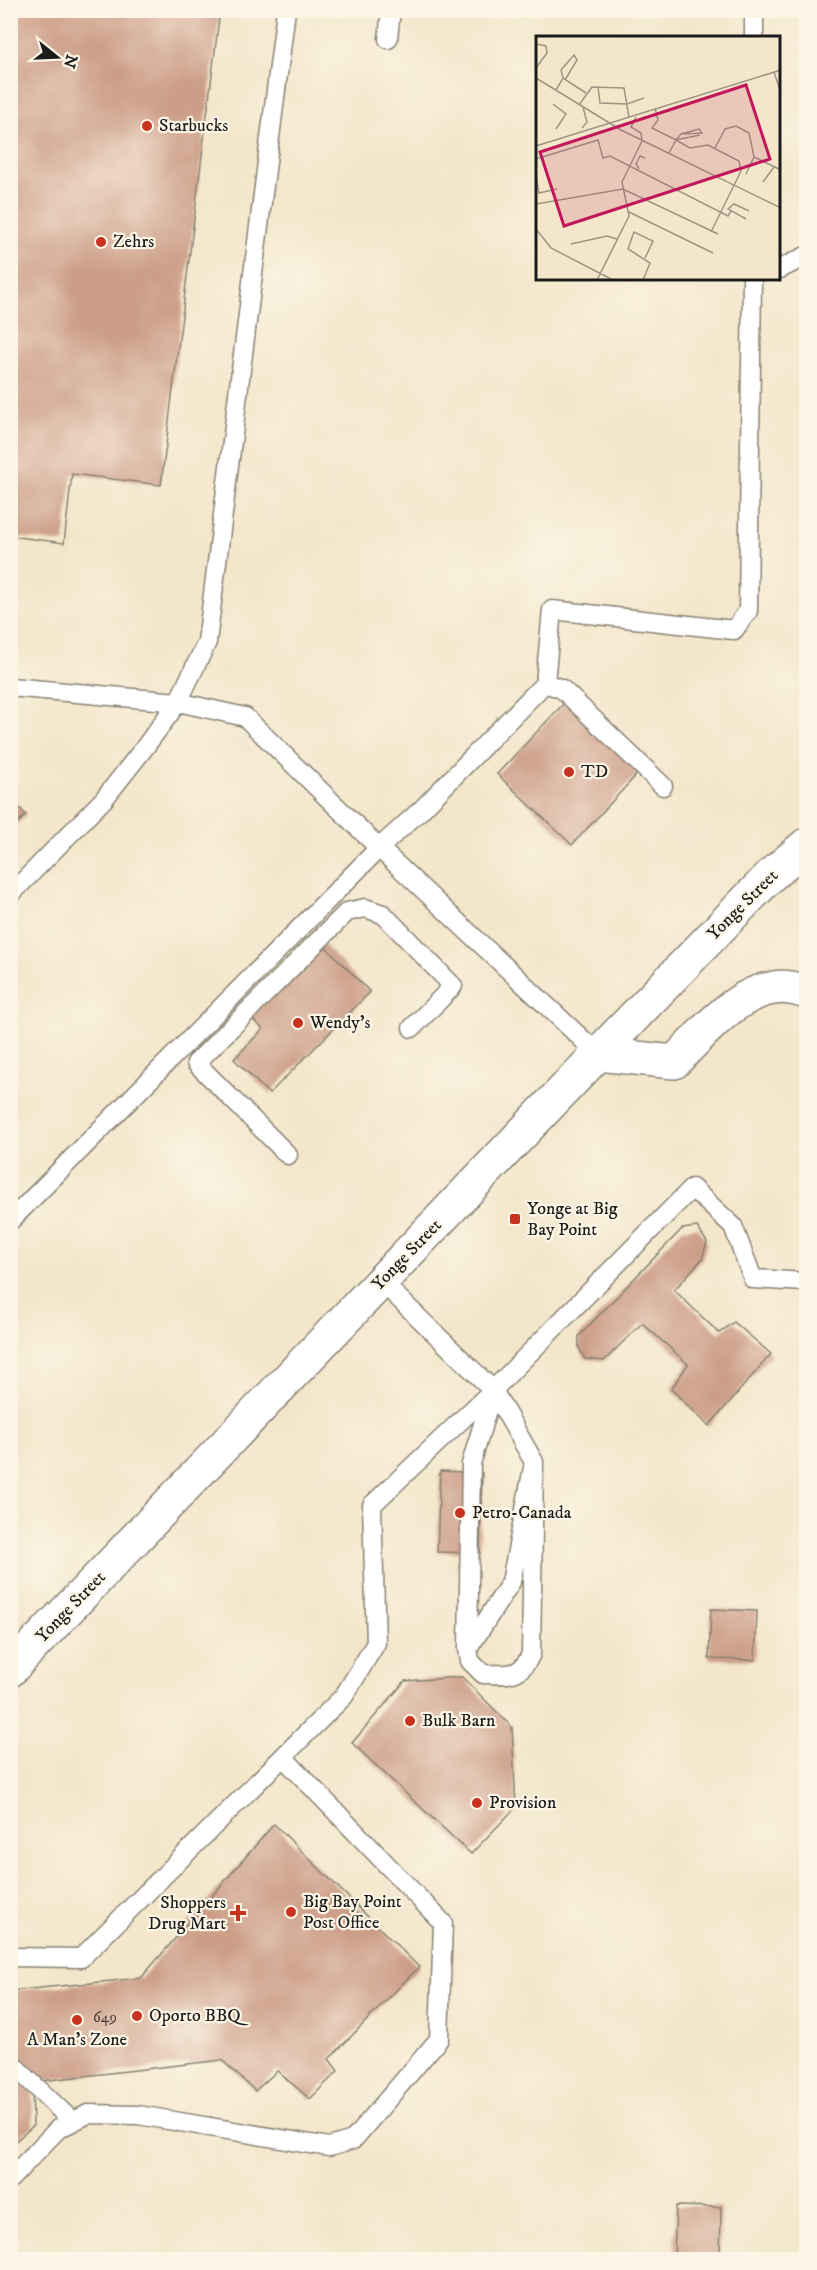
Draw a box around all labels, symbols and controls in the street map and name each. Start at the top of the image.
north arrow [27,27,87,87]
inset map [536,36,781,280]
text: N [59,52,82,71]
place label: Starbucks [159,115,228,137]
marker: Starbucks [140,119,154,133]
place label: Zehrs [113,231,154,253]
marker: Zehrs [94,235,108,249]
place label: TD [581,761,608,783]
marker: TD [562,765,576,779]
street label: Yonge Street [703,865,783,945]
place label: Wendy's [309,1012,370,1034]
marker: Wendy's [291,1016,305,1030]
place label: Yonge at Big Bay Point [527,1198,618,1241]
marker: Yonge at Big Bay Point [508,1212,522,1226]
street label: Yonge Street [367,1214,447,1295]
place label: Petro-Canada [472,1502,572,1524]
marker: Petro-Canada [453,1506,467,1520]
street label: Yonge Street [31,1566,111,1647]
place label: Bulk Barn [422,1710,496,1732]
marker: Bulk Barn [403,1714,417,1728]
place label: Provision [489,1792,557,1814]
marker: Provision [470,1796,484,1810]
place label: Big Bay Point Post Office [303,1891,402,1934]
place label: Shoppers Drug Mart [148,1892,226,1935]
marker: Big Bay Point Post Office [284,1905,298,1919]
marker: Shoppers Drug Mart [231,1906,245,1920]
place label: Oporto BBQ [149,2005,249,2027]
house number: 649 [93,2008,117,2027]
marker: Oporto BBQ [130,2009,144,2023]
marker: A Man's Zone [70,2013,84,2027]
place label: A Man's Zone [27,2029,127,2051]

